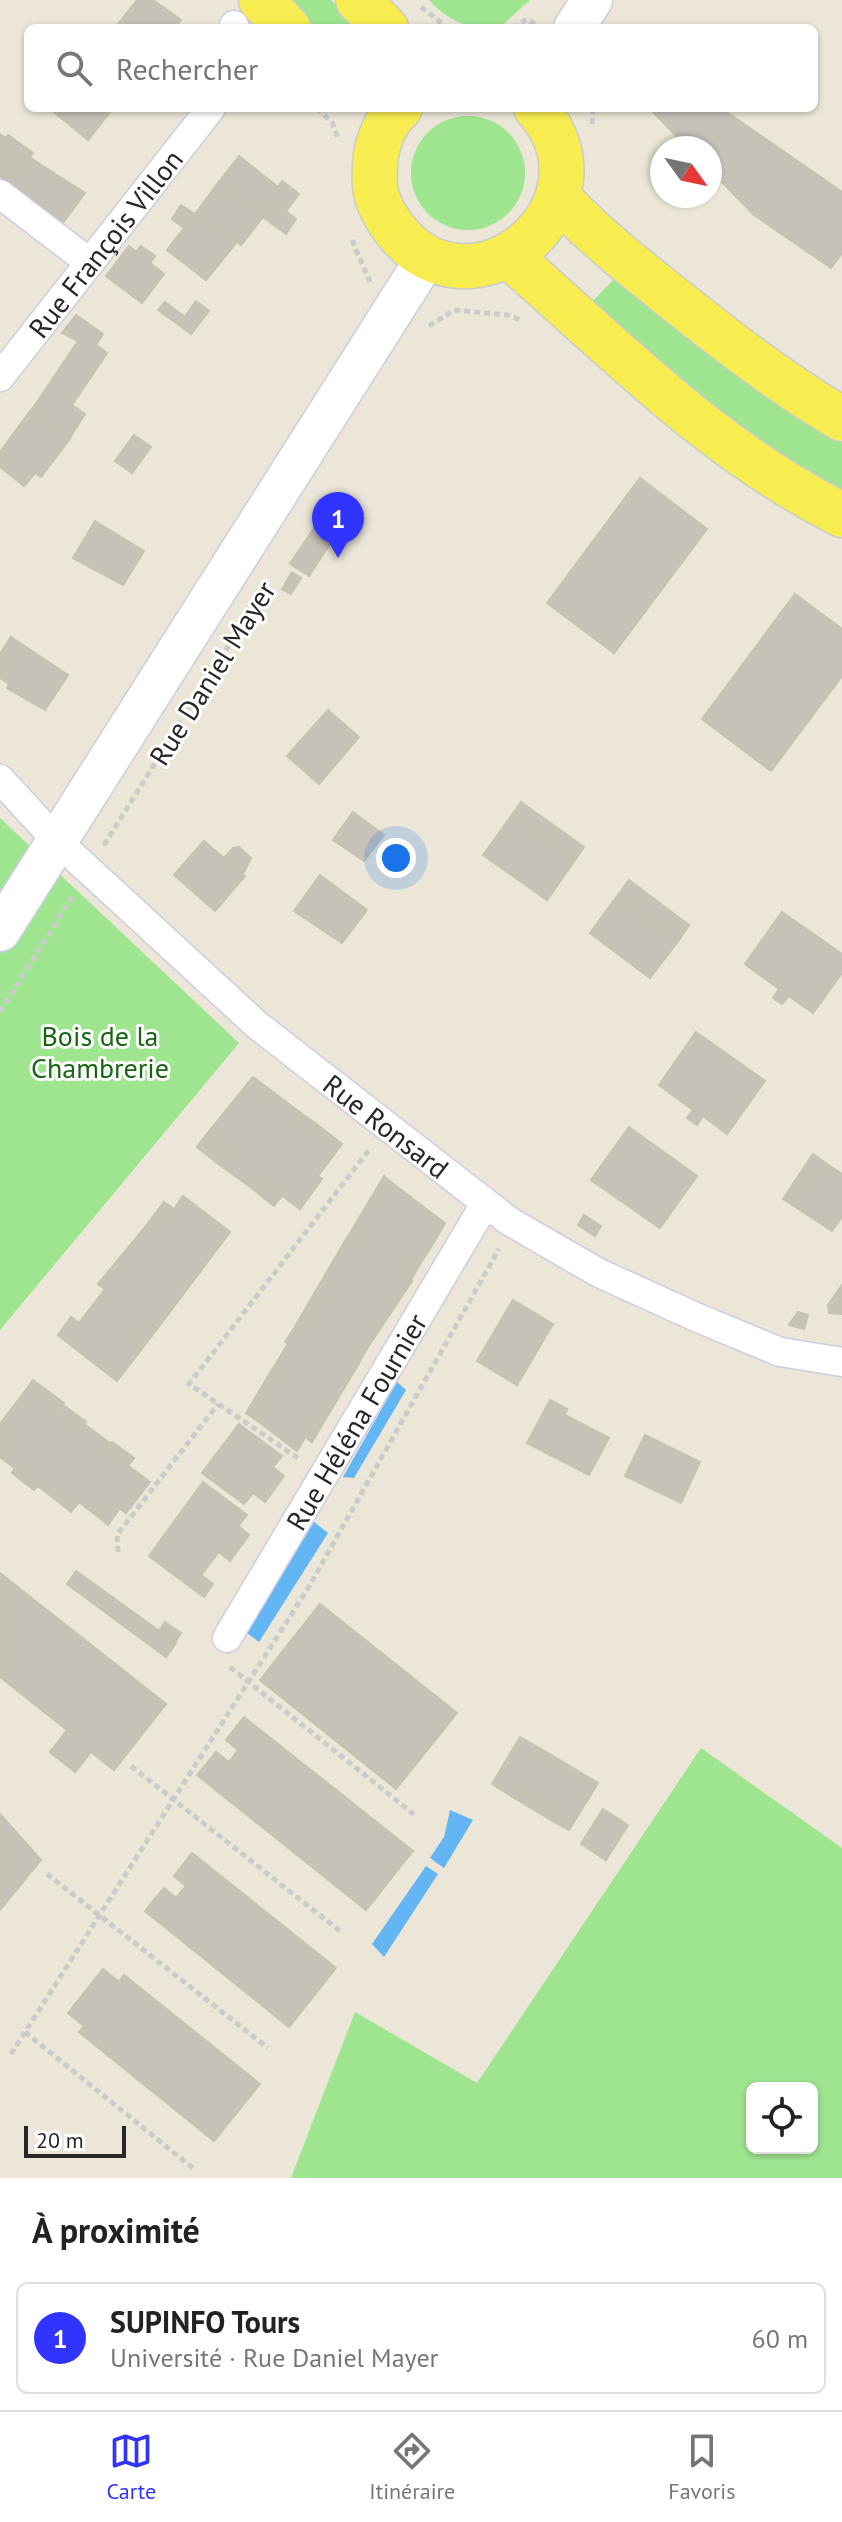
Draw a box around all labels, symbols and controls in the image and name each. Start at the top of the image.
search box [24,24,818,112]
icon: search [52,46,96,90]
text: Rechercher [116,49,258,88]
north arrow [650,136,722,208]
street label: Rue François Villon [20,142,190,345]
pin: 1 [312,492,364,558]
street label: Rue Daniel Mayer [141,573,284,772]
your location [376,838,416,878]
park label: Bois de la Chambrerie [31,1017,169,1086]
street label: Rue Ronsard [316,1065,457,1186]
street label: Rue Héléna Fournier [277,1306,435,1537]
map controls [746,2082,818,2154]
button: locate [746,2082,818,2154]
scale bar [24,2122,126,2158]
text: 20 m [36,2126,84,2154]
text: À proximité [32,2208,200,2252]
text: SUPINFO Tours [110,2302,300,2341]
text: 1 [53,2322,67,2355]
text: 60 m [752,2322,808,2355]
text: Université · Rue Daniel Mayer [110,2341,438,2374]
tab: Carte [107,2429,156,2505]
tab: Itinéraire [369,2429,455,2505]
tab: Favoris [668,2429,735,2505]

